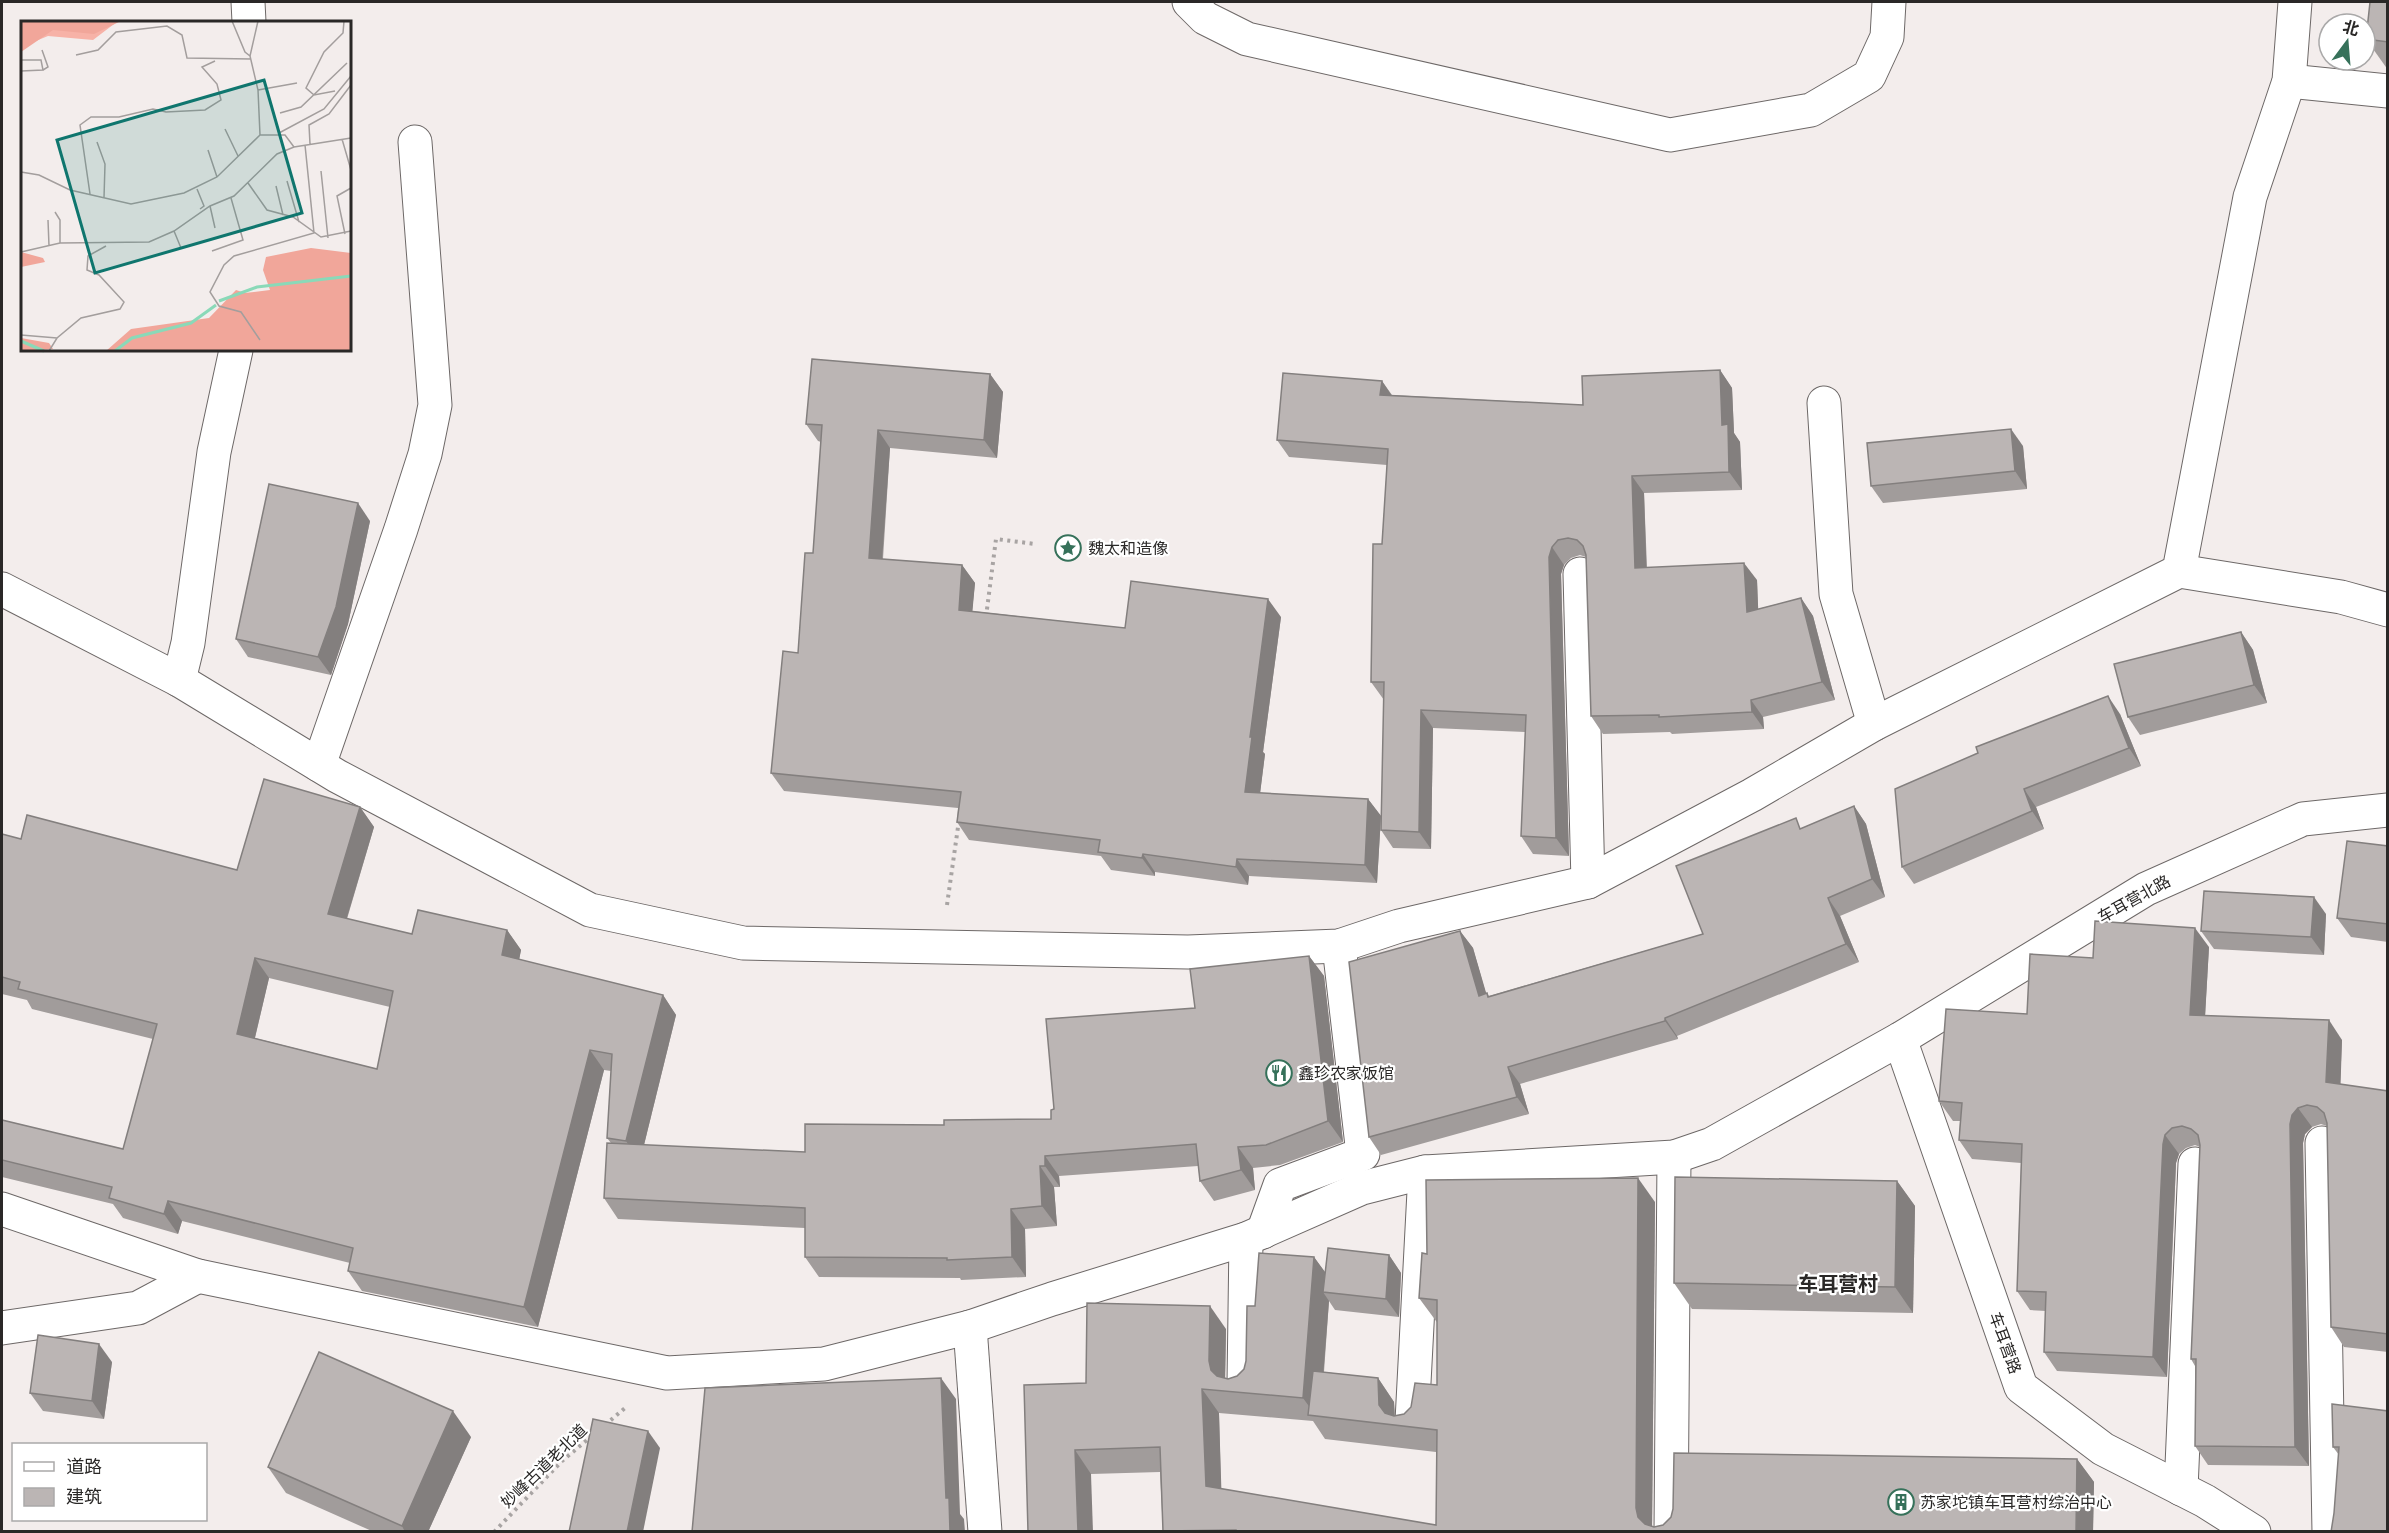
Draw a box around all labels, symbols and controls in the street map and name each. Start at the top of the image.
north arrow [2317,12,2377,72]
text: 北 [2340,16,2362,40]
inset map [21,21,351,351]
place icon: 魏太和造像 [1053,533,1083,563]
place label: 魏太和造像 [1088,538,1168,559]
street label: 车耳营北路 [2094,870,2174,928]
restaurant icon: 鑫珍农家饭馆 [1264,1058,1294,1088]
place label: 鑫珍农家饭馆 [1298,1063,1394,1084]
district label: 车耳营村 [1798,1271,1878,1297]
street label: 车耳营路 [1984,1309,2026,1377]
street label: 妙峰古道老北道 [496,1420,592,1512]
legend [12,1443,207,1521]
text: 道路 [66,1455,102,1478]
text: 建筑 [66,1485,102,1508]
building icon: 苏家坨镇车耳营村综治中心 [1886,1487,1916,1517]
place label: 苏家坨镇车耳营村综治中心 [1920,1492,2112,1513]

